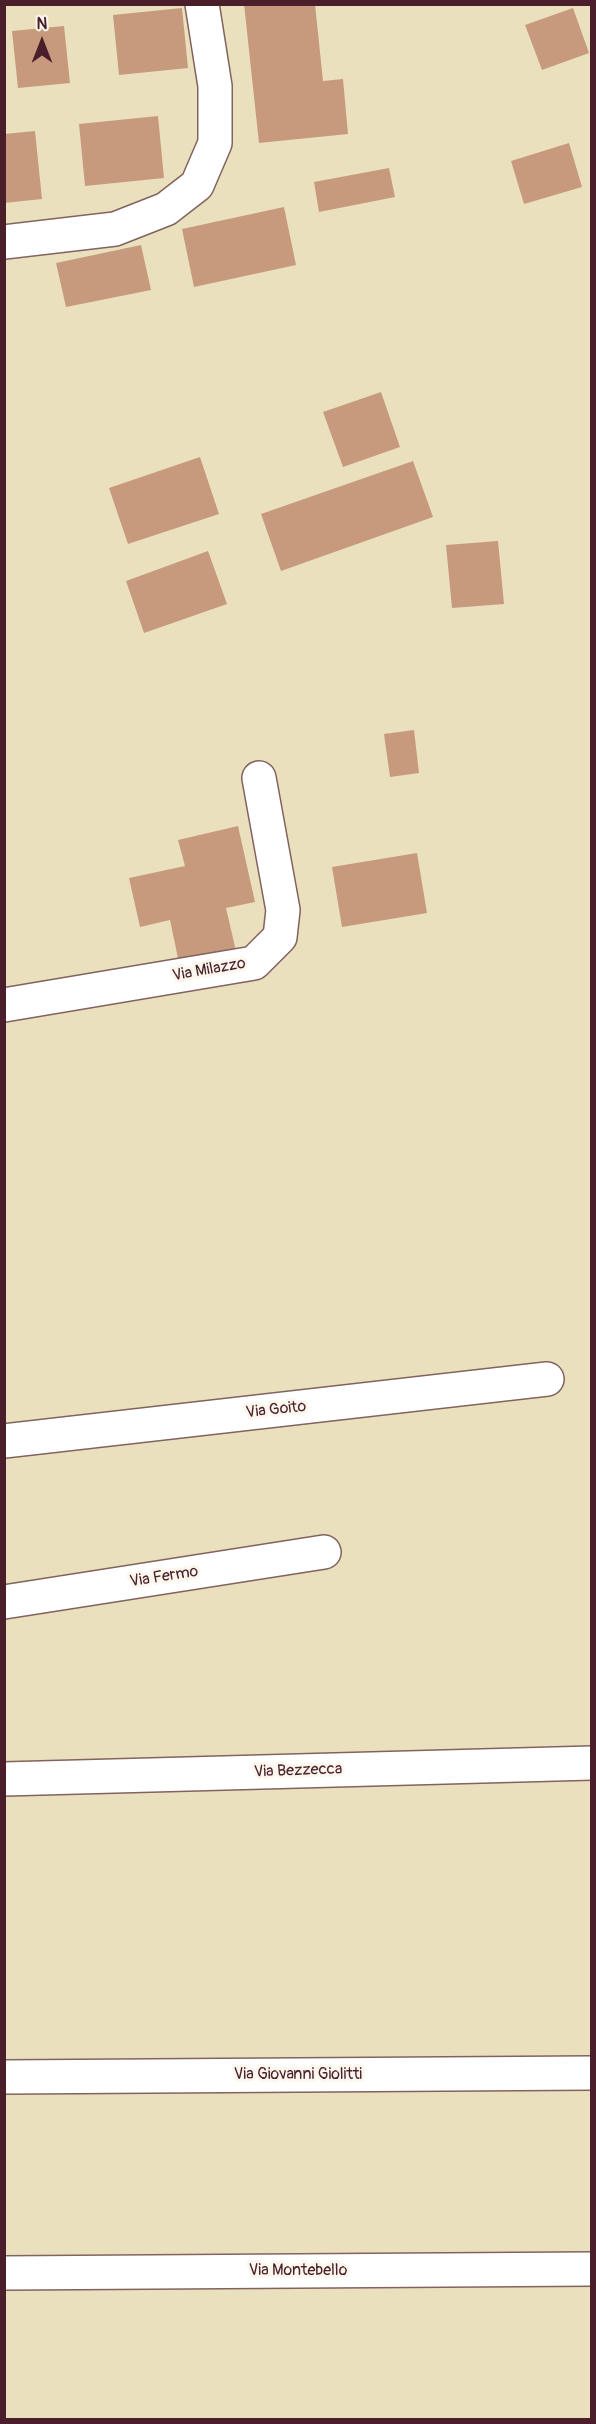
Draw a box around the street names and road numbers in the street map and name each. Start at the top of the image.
street label: Via Milazzo [171,954,247,986]
street label: Via Goito [245,1397,307,1423]
street label: Via Fermo [128,1562,200,1592]
street label: Via Bezzecca [253,1760,343,1782]
street label: Via Giovanni Giolitti [234,2065,362,2085]
street label: Via Montebello [249,2261,347,2281]

